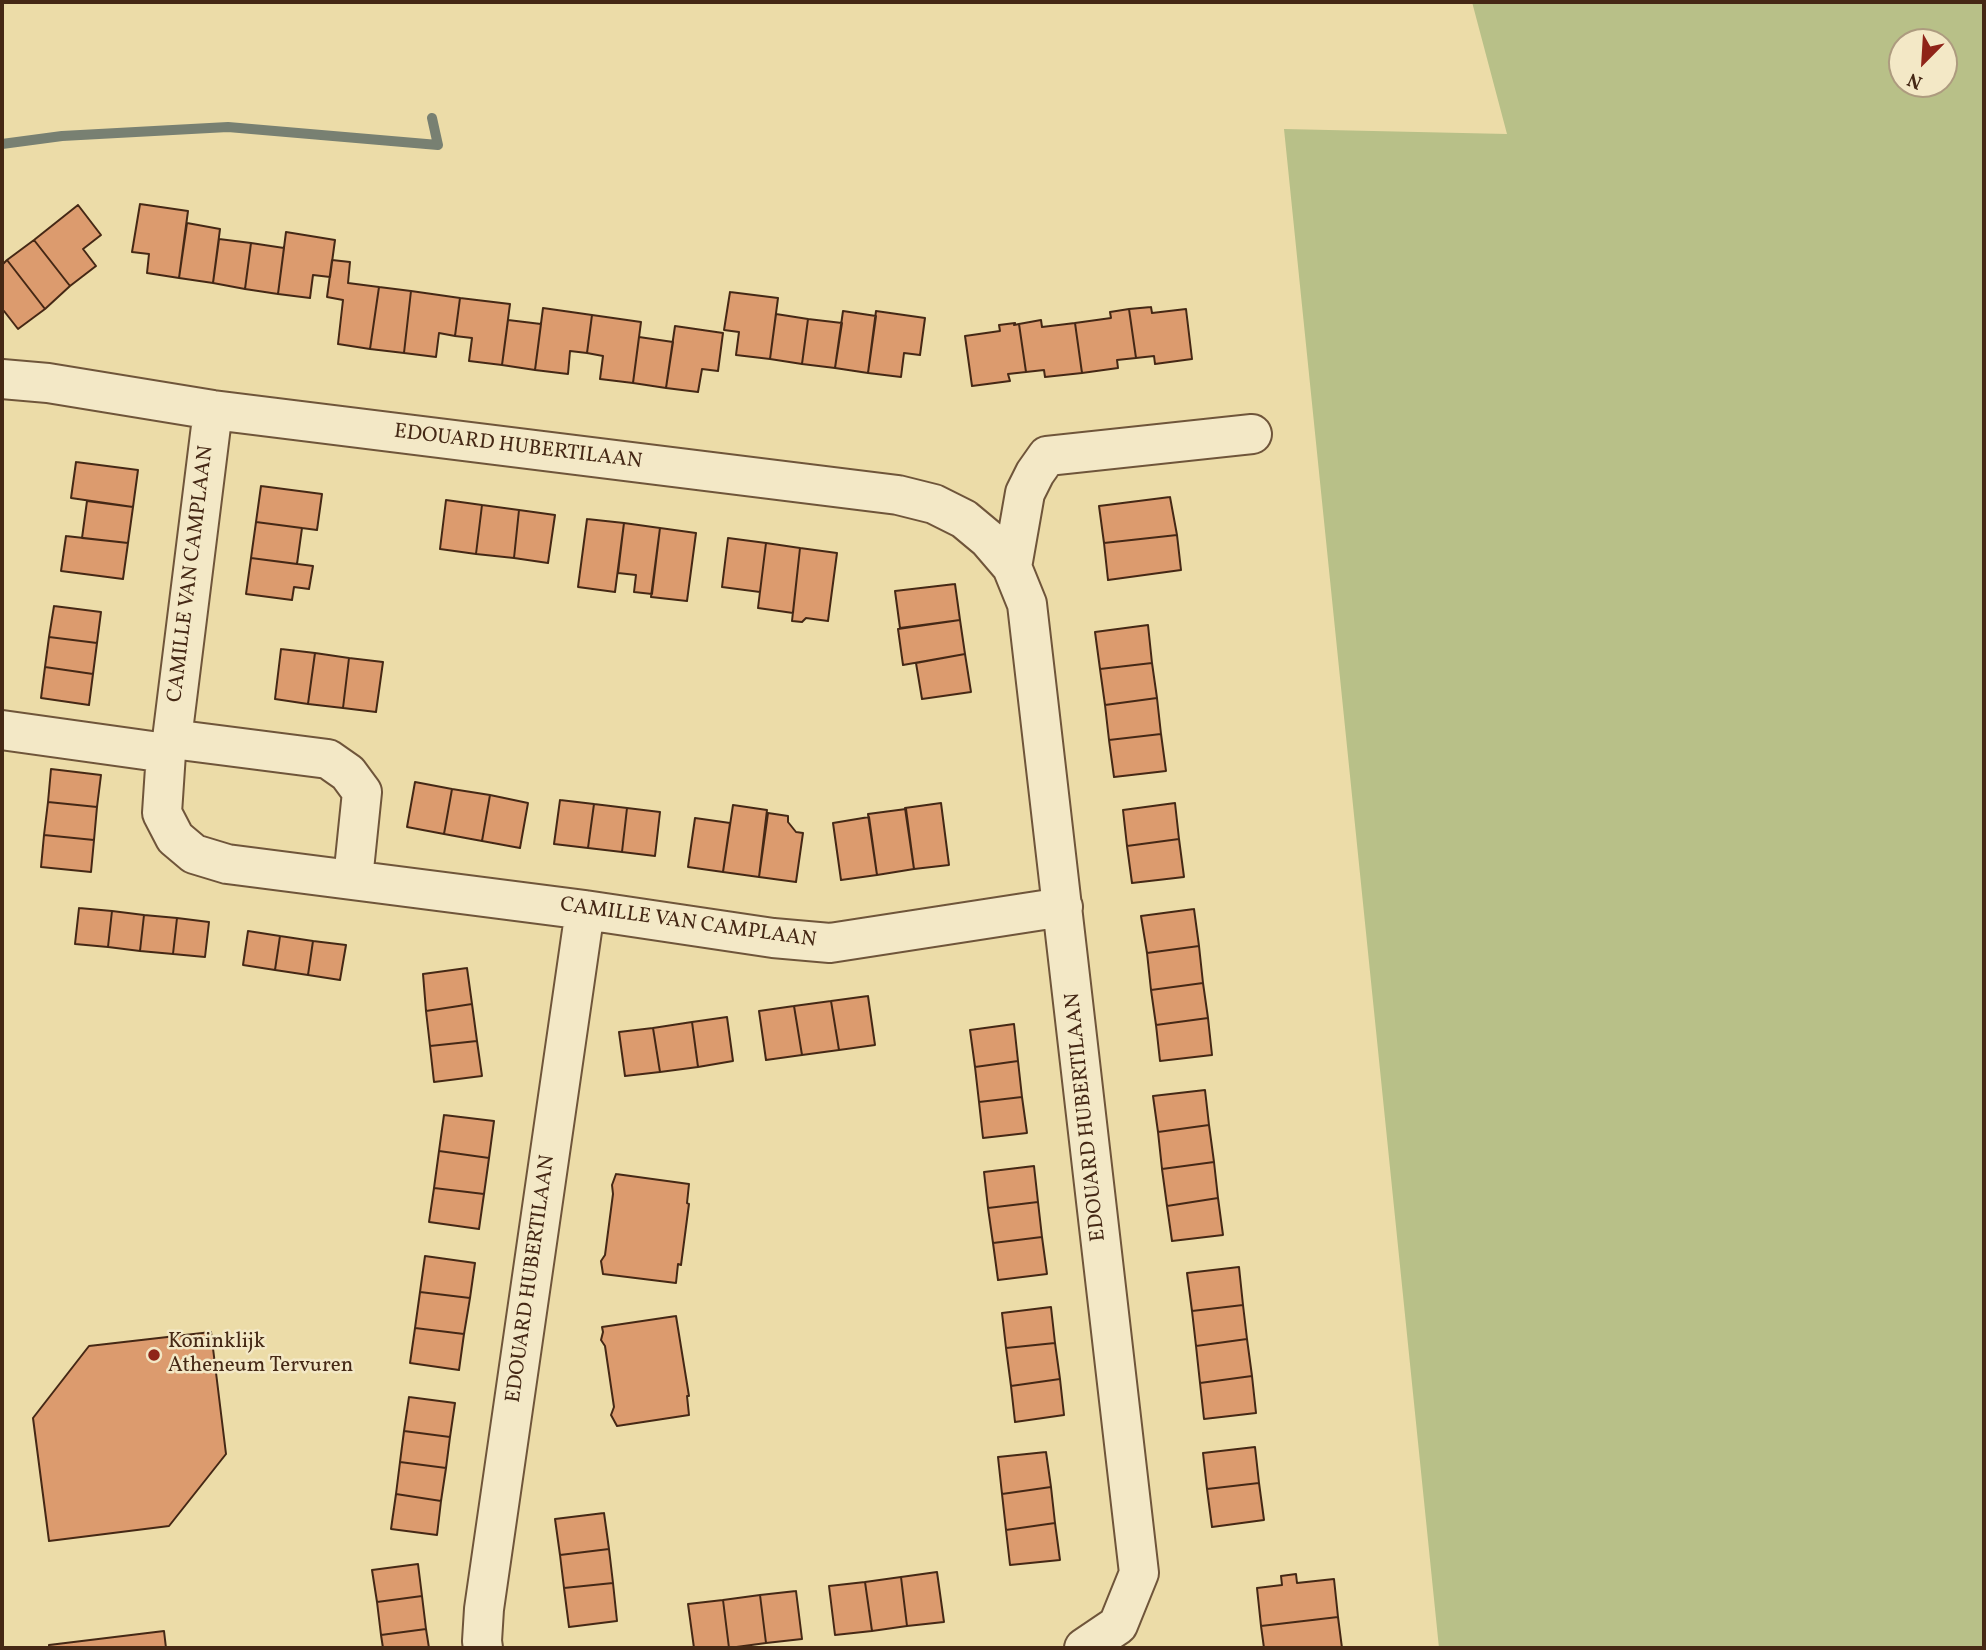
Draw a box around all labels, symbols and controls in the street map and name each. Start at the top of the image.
north arrow [1888,28,1958,98]
text: N [1904,66,1927,95]
street label: EDOUARD HUBERTILAAN [392,420,644,476]
street label: CAMILLE VAN CAMPLAAN [164,444,220,704]
street label: CAMILLE VAN CAMPLAAN [558,894,818,954]
street label: EDOUARD HUBERTILAAN [1061,991,1113,1243]
street label: EDOUARD HUBERTILAAN [502,1153,562,1405]
place label: Koninklijk Atheneum Tervuren [168,1330,353,1380]
marker: Koninklijk Atheneum Tervuren [146,1347,162,1363]

